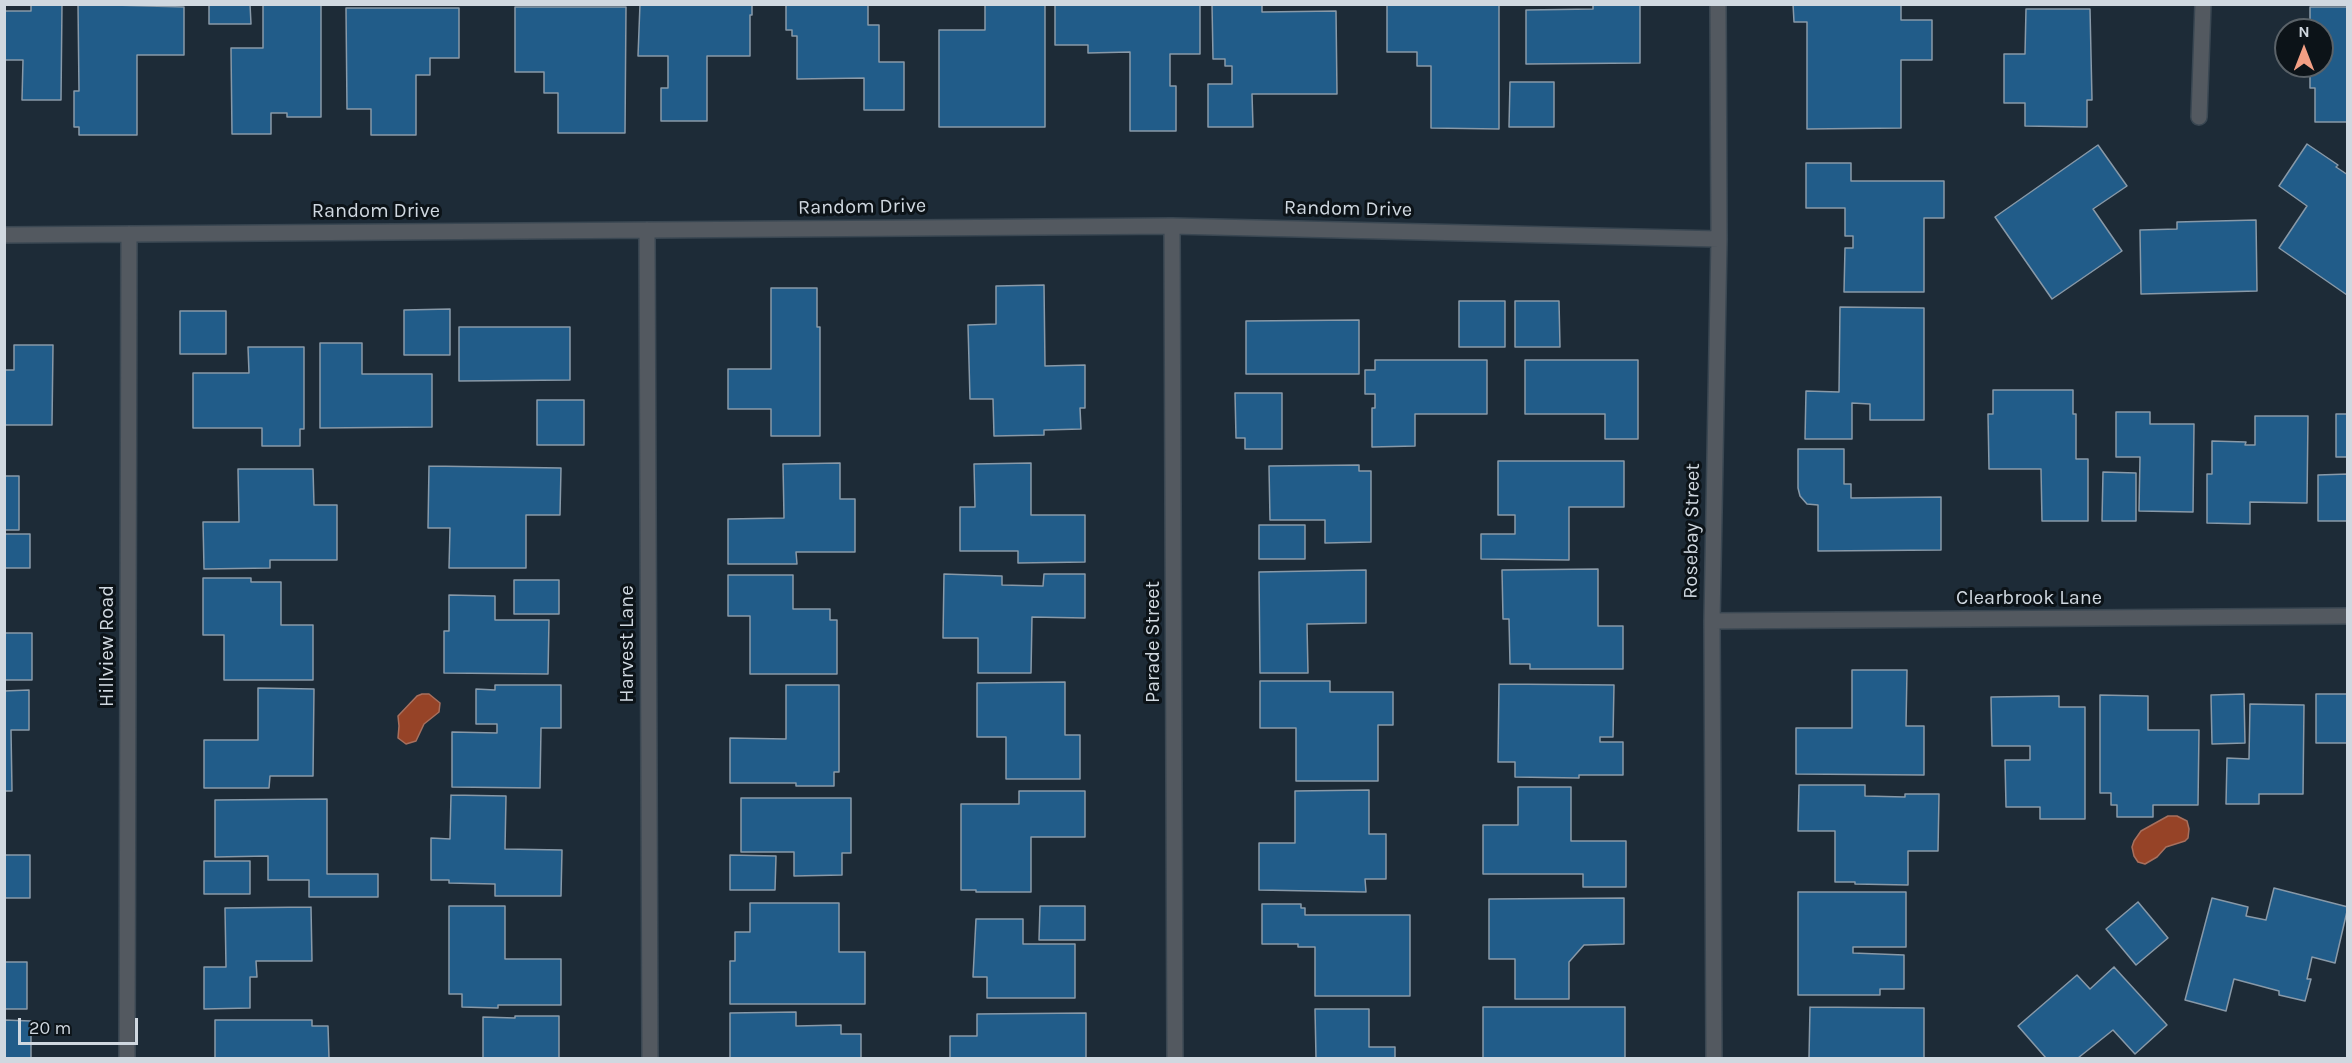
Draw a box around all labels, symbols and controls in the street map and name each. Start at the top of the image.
north arrow [2274,18,2334,78]
text: N [2298,22,2310,41]
street label: Random Drive [798,194,926,220]
street label: Random Drive [1284,196,1412,222]
street label: Random Drive [312,199,440,223]
street label: Rosebay Street [1679,463,1705,599]
street label: Parade Street [1141,581,1165,703]
street label: Hillview Road [95,585,119,707]
street label: Harvest Lane [615,585,639,703]
street label: Clearbrook Lane [1956,586,2102,610]
scale bar [21,1006,141,1044]
text: 20 m [29,1017,71,1039]

